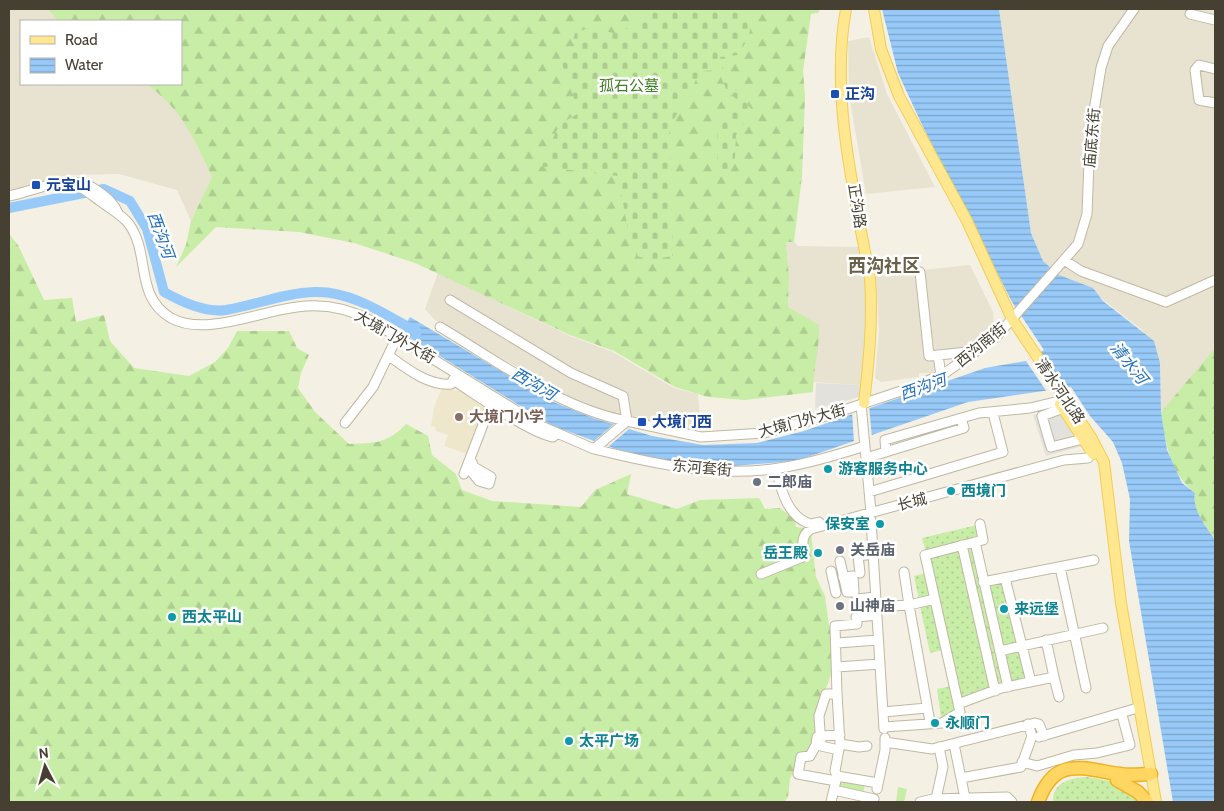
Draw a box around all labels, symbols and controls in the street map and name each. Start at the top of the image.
legend [20,20,182,85]
text: Road [65,31,98,49]
text: Water [65,56,103,74]
park label: 孤石公墓 [599,77,659,95]
place label: 正沟 [845,85,875,103]
marker: 正沟 [829,88,841,100]
street label: 庙底东街 [1080,107,1104,169]
place label: 元宝山 [46,176,91,194]
marker: 元宝山 [30,179,42,191]
street label: 正沟路 [845,182,869,230]
water label: 西沟河 [144,209,179,264]
district label: 西沟社区 [848,255,920,277]
street label: 大境门外大街 [352,307,438,367]
street label: 西沟南街 [952,319,1010,371]
water label: 清水河 [1107,338,1153,390]
street label: 清水河北路 [1032,355,1088,427]
water label: 西沟河 [508,364,562,406]
water label: 西沟河 [897,369,952,404]
street label: 大境门外大街 [756,401,848,441]
place label: 大境门小学 [469,408,544,426]
marker: 大境门小学 [453,411,465,423]
place label: 大境门西 [652,413,712,431]
marker: 大境门西 [636,416,648,428]
street label: 东河套街 [671,456,733,480]
place label: 游客服务中心 [838,460,928,478]
marker: 游客服务中心 [822,463,834,475]
place label: 二郎庙 [767,473,812,491]
marker: 二郎庙 [751,476,763,488]
place label: 西境门 [961,482,1006,500]
marker: 西境门 [945,485,957,497]
street label: 长城 [895,490,929,514]
place label: 保安室 [825,515,870,533]
marker: 保安室 [874,518,886,530]
place label: 关岳庙 [850,541,895,559]
place label: 岳王殿 [763,544,808,562]
marker: 关岳庙 [834,544,846,556]
marker: 岳王殿 [812,547,824,559]
place label: 山神庙 [850,597,895,615]
marker: 山神庙 [834,600,846,612]
place label: 来远堡 [1014,600,1059,618]
marker: 来远堡 [998,603,1010,615]
place label: 西太平山 [182,608,242,626]
marker: 西太平山 [166,611,178,623]
place label: 永顺门 [945,714,990,732]
marker: 永顺门 [929,717,941,729]
place label: 太平广场 [579,732,639,750]
marker: 太平广场 [563,735,575,747]
north arrow [20,741,70,791]
text: N [38,744,50,763]

